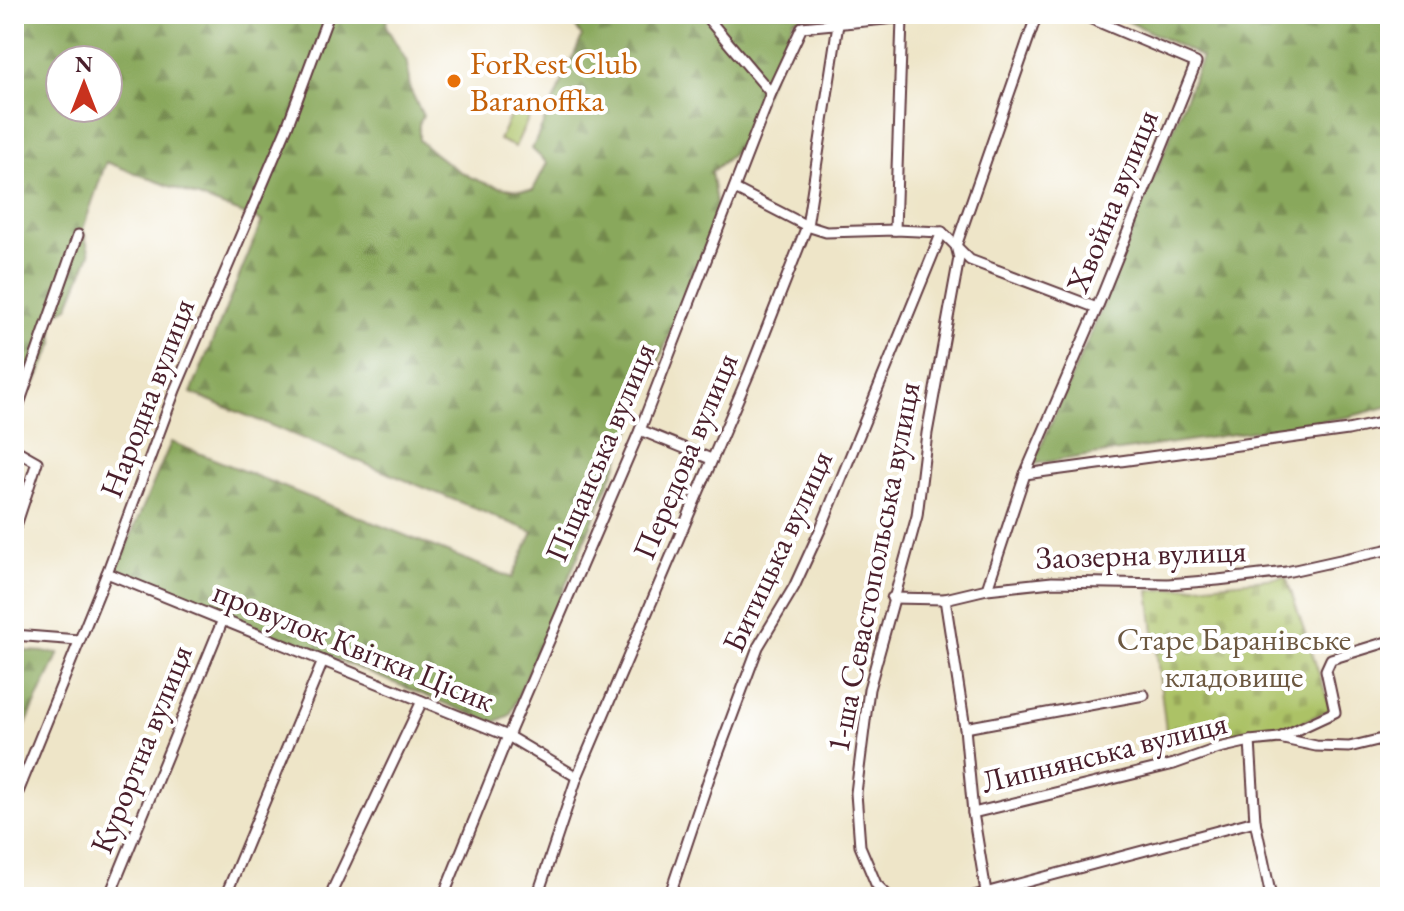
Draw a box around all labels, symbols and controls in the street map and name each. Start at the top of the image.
place label: ForRest Club Baranoffka [470,42,638,121]
north arrow [44,44,124,124]
text: N [75,50,93,79]
marker: ForRest Club Baranoffka [445,72,463,90]
street label: Хвойна вулиця [1056,103,1168,300]
street label: Народна вулиця [90,292,204,504]
street label: Піщанська вулиця [535,336,665,568]
street label: Передова вулиця [623,346,747,566]
street label: 1-ша Севастопольська вулиця [816,378,930,756]
street label: Битицька вулиця [712,443,842,659]
street label: Заозерна вулиця [1035,529,1247,579]
street label: провулок Квітки Цісик [207,570,501,722]
park label: Старе Баранівське кладовище [1117,618,1351,697]
street label: Курортна вулиця [80,639,202,859]
street label: Липнянська вулиця [977,701,1231,803]

